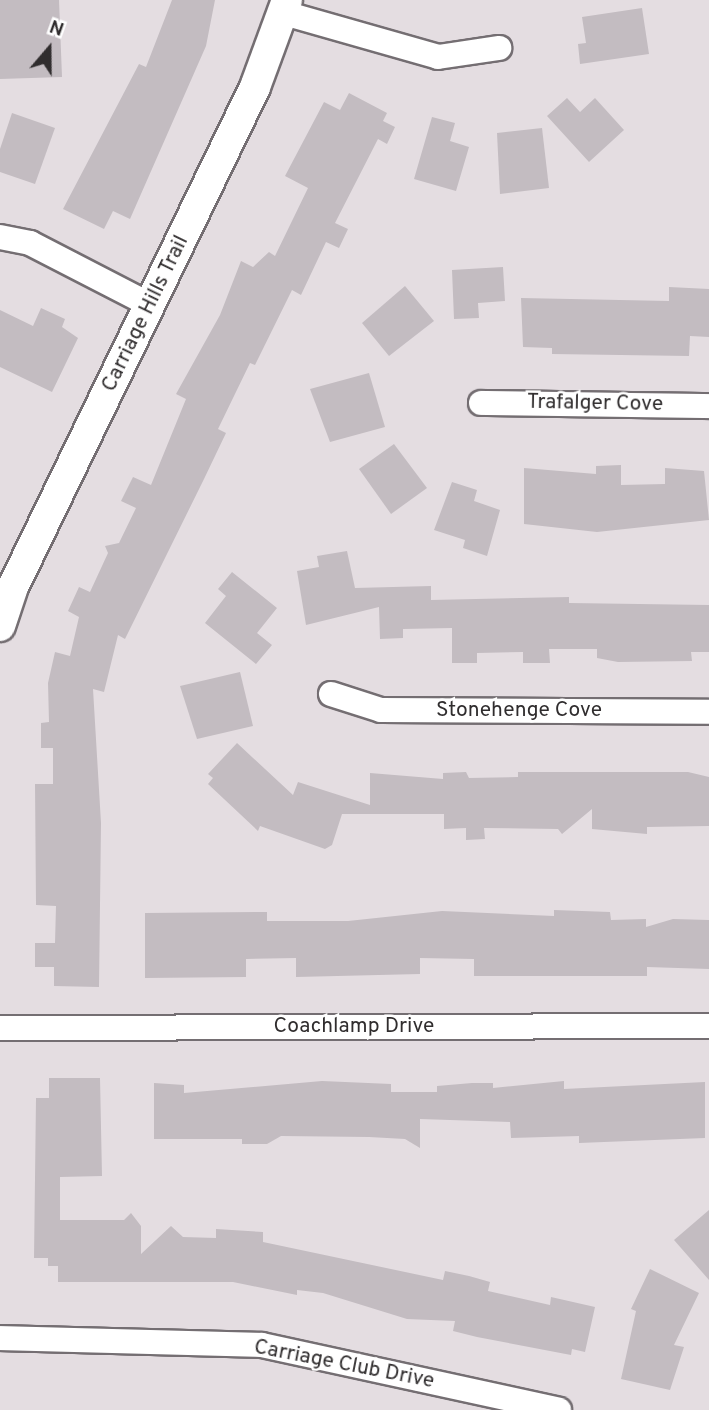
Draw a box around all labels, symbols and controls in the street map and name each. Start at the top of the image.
north arrow [14,14,84,84]
text: N [46,16,67,43]
street label: Carriage Hills Trail [97,231,195,397]
street label: Trafalger Cove [527,390,663,418]
street label: Stonehenge Cove [436,698,602,724]
street label: Coachlamp Drive [274,1014,434,1040]
street label: Carriage Club Drive [252,1335,436,1395]

